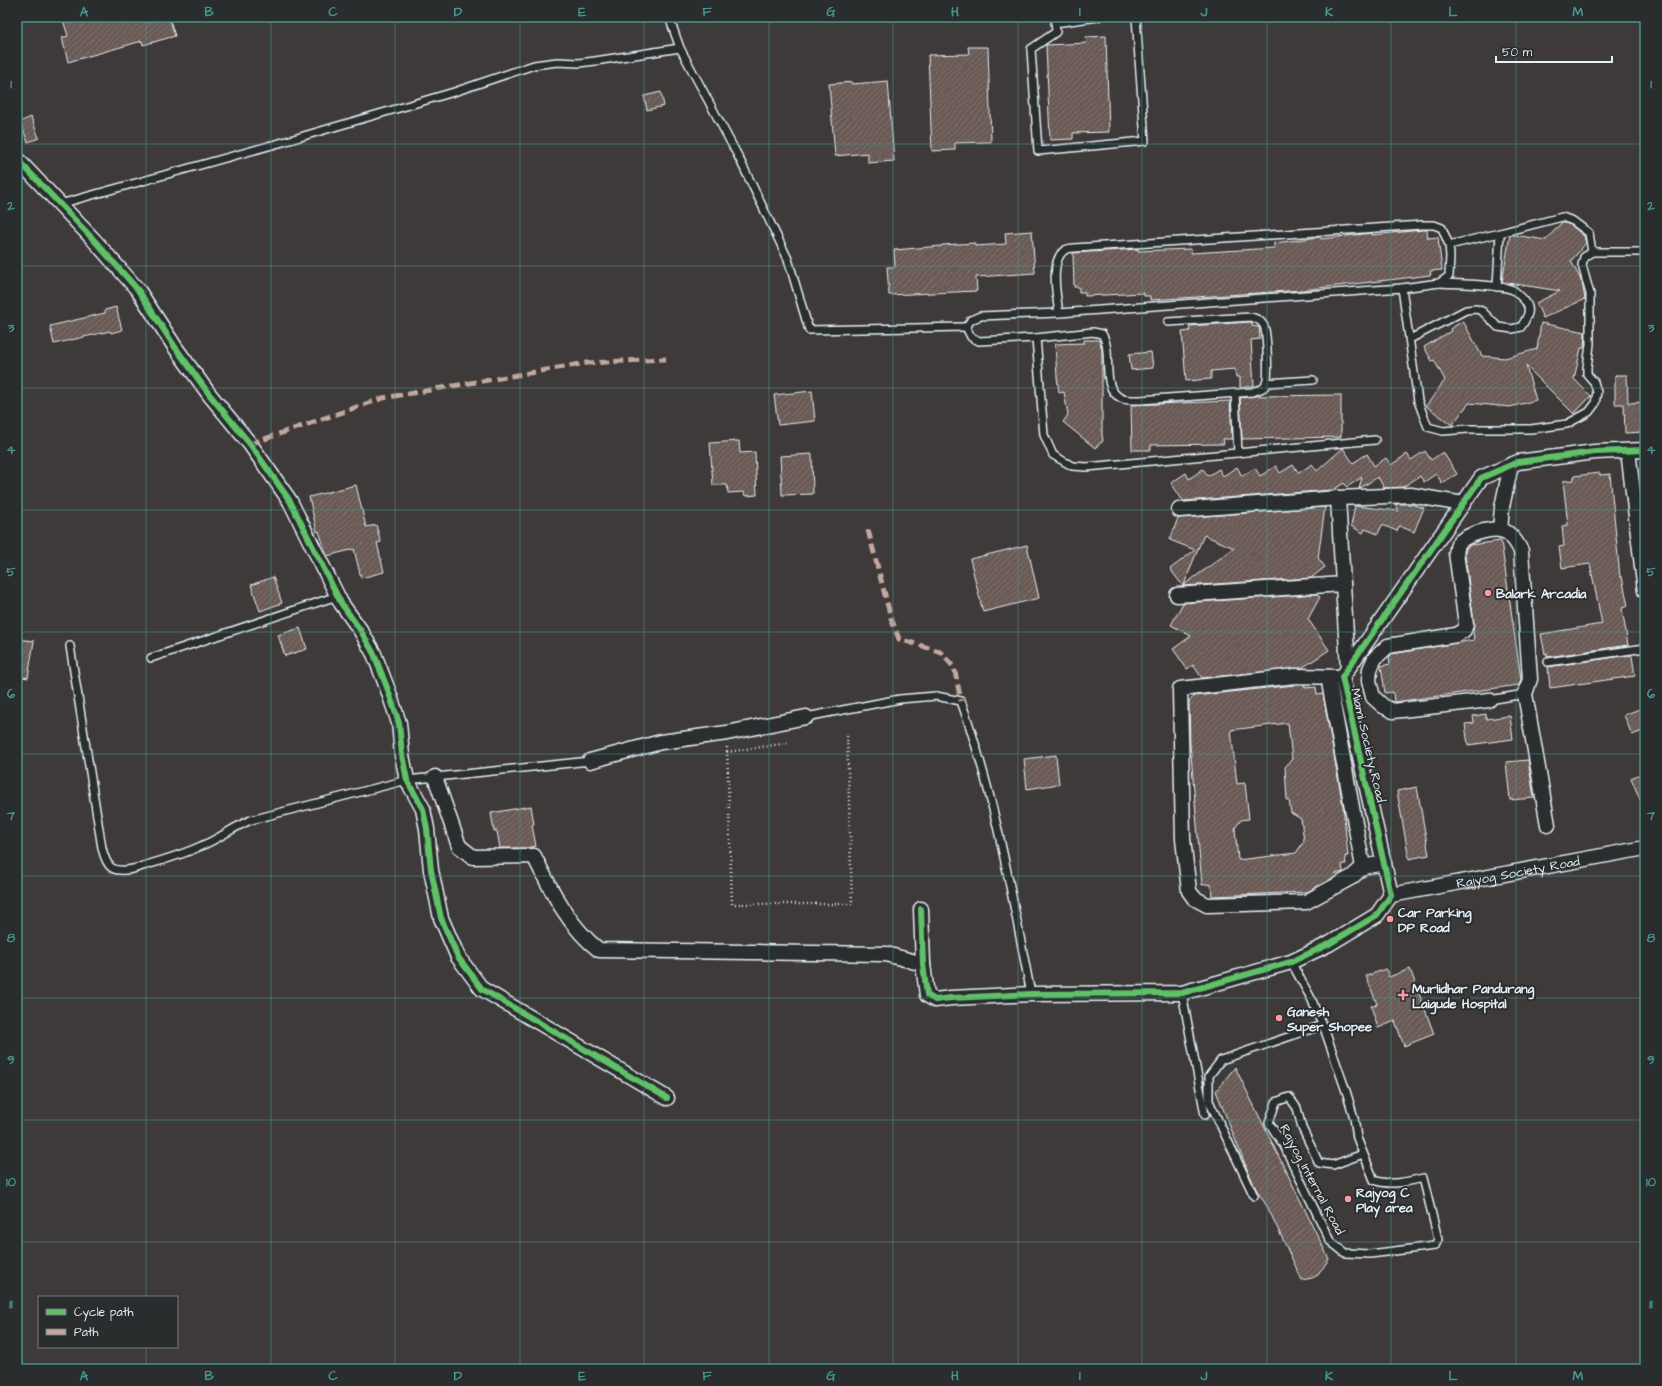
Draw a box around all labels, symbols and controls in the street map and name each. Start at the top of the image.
text: A [80,3,89,21]
text: B [204,3,214,21]
text: C [328,3,338,21]
text: D [454,3,463,21]
text: E [578,3,586,21]
text: F [702,3,712,21]
text: G [826,3,836,21]
text: H [951,3,959,21]
text: I [1079,3,1081,21]
text: J [1200,3,1208,21]
text: K [1325,3,1333,21]
text: L [1448,3,1458,21]
text: M [1573,3,1584,21]
scale bar [1496,38,1612,64]
text: 50 m [1502,44,1533,61]
text: 1 [10,75,12,93]
text: 1 [1650,75,1652,93]
text: 2 [6,197,15,215]
text: 2 [1646,197,1655,215]
text: 3 [7,319,15,337]
text: 3 [1647,319,1655,337]
text: 4 [7,441,16,459]
text: 4 [1647,441,1656,459]
text: 5 [6,563,16,581]
text: 5 [1646,563,1656,581]
place label: Balark Arcadia [1496,585,1587,603]
marker: Balark Arcadia [1483,588,1493,598]
text: 6 [7,685,16,703]
text: 6 [1647,685,1656,703]
street label: Miami Society Road [1345,686,1390,805]
text: 7 [6,807,16,825]
text: 7 [1646,807,1656,825]
street label: Rajyog Society Road [1455,852,1581,893]
place label: Car Parking DP Road [1398,904,1472,937]
marker: Car Parking DP Road [1385,914,1395,924]
text: 8 [7,929,16,947]
text: 8 [1647,929,1656,947]
place label: Murlidhar Pandurang Laigude Hospital [1412,980,1535,1015]
marker: Murlidhar Pandurang Laigude Hospital [1397,989,1409,1001]
place label: Ganesh Super Shopee [1286,1003,1372,1037]
marker: Ganesh Super Shopee [1274,1013,1284,1023]
text: 9 [7,1051,15,1069]
text: 9 [1647,1051,1655,1069]
street label: Rajyog Internal Road [1274,1121,1349,1239]
text: 10 [6,1173,17,1191]
text: 10 [1646,1173,1657,1191]
place label: Rajyog C Play area [1356,1184,1413,1218]
marker: Rajyog C Play area [1343,1194,1353,1204]
text: 11 [9,1295,13,1313]
text: 11 [1649,1295,1653,1313]
legend [38,1296,178,1348]
text: Cycle path [74,1304,133,1322]
text: Path [74,1324,99,1341]
text: A [80,1367,89,1385]
text: B [204,1367,214,1385]
text: C [328,1367,338,1385]
text: D [454,1367,463,1385]
text: E [578,1367,586,1385]
text: F [702,1367,712,1385]
text: G [826,1367,836,1385]
text: H [951,1367,959,1385]
text: I [1079,1367,1081,1385]
text: J [1200,1367,1208,1385]
text: K [1325,1367,1333,1385]
text: L [1448,1367,1458,1385]
text: M [1573,1367,1584,1385]

